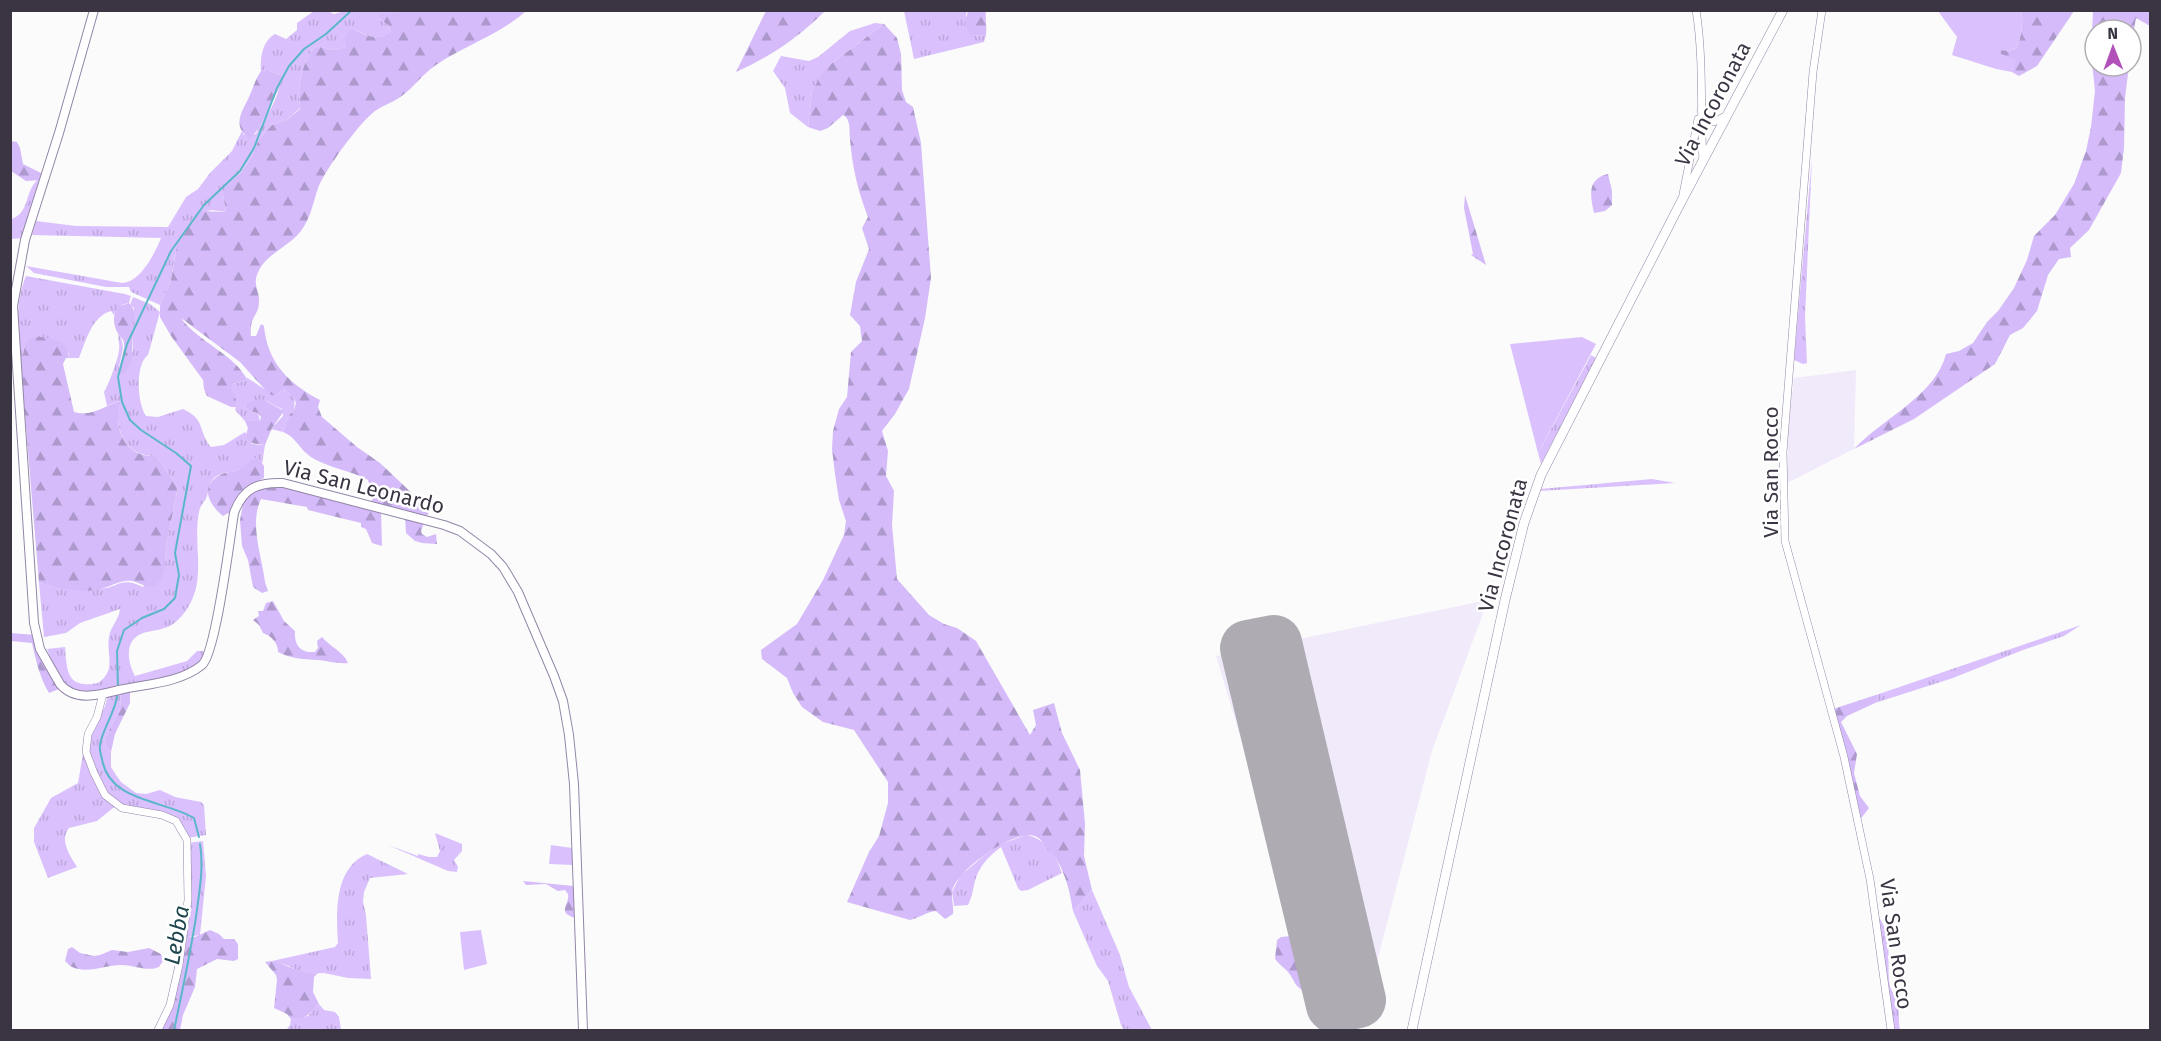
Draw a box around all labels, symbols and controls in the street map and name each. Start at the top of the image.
north arrow [2083,18,2143,78]
text: N [2107,24,2118,43]
street label: Via Incoronata [1669,37,1757,171]
street label: Via San Rocco [1758,406,1784,538]
street label: Via San Leonardo [281,454,447,520]
street label: Via Incoronata [1473,475,1533,615]
street label: Via San Rocco [1874,877,1918,1011]
water label: Lebba [158,903,195,967]

